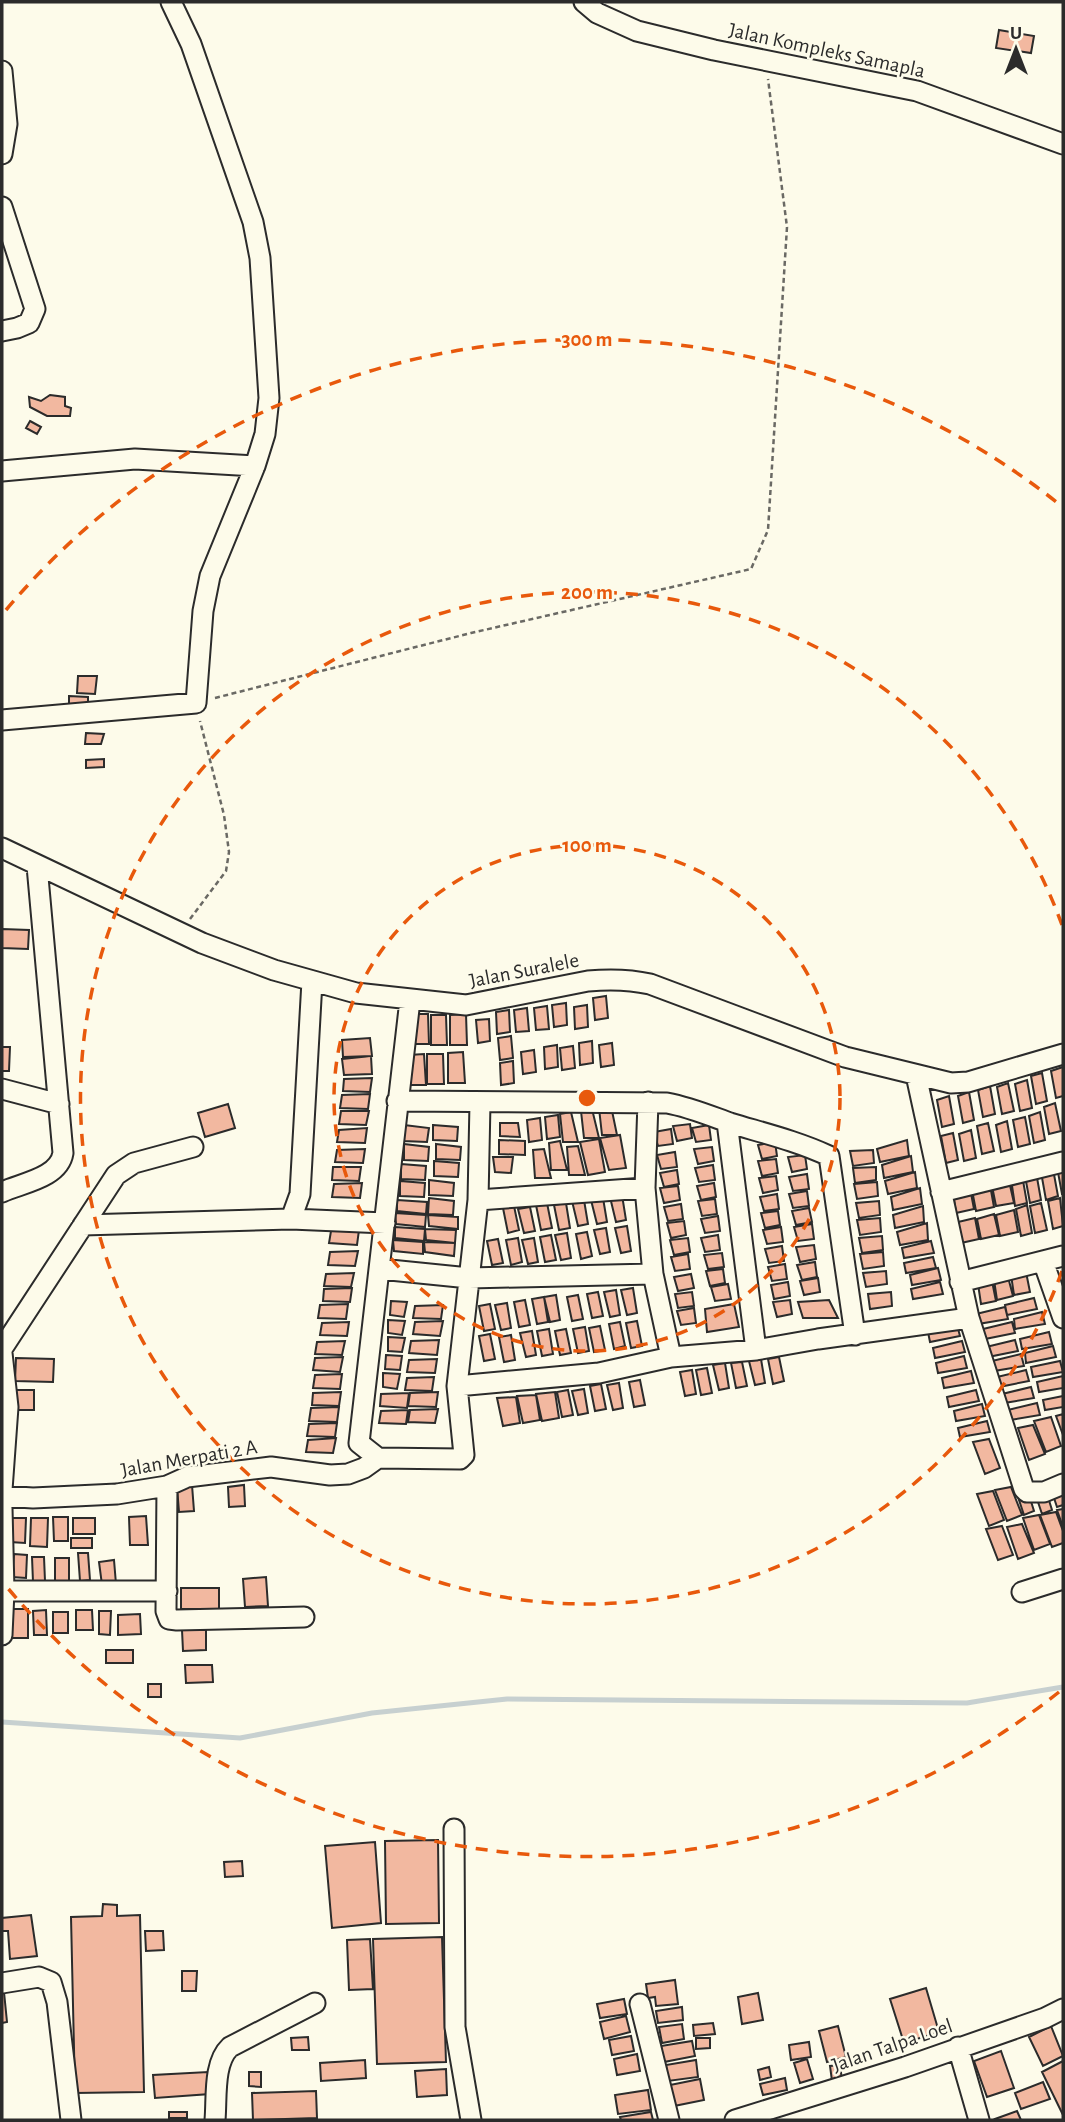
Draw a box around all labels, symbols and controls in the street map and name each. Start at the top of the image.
north arrow [981,14,1051,84]
street label: Jalan Kompleks Samapla [727,19,927,82]
text: U [1010,24,1022,43]
text: 300 m [561,329,613,350]
text: 200 m [561,582,613,603]
text: 100 m [562,835,612,856]
street label: Jalan Suralele [468,950,581,991]
centre of rings [575,1086,599,1110]
street label: Jalan Merpati 2 A [119,1436,259,1481]
street label: Jalan Talpa Loel [829,2015,955,2076]

